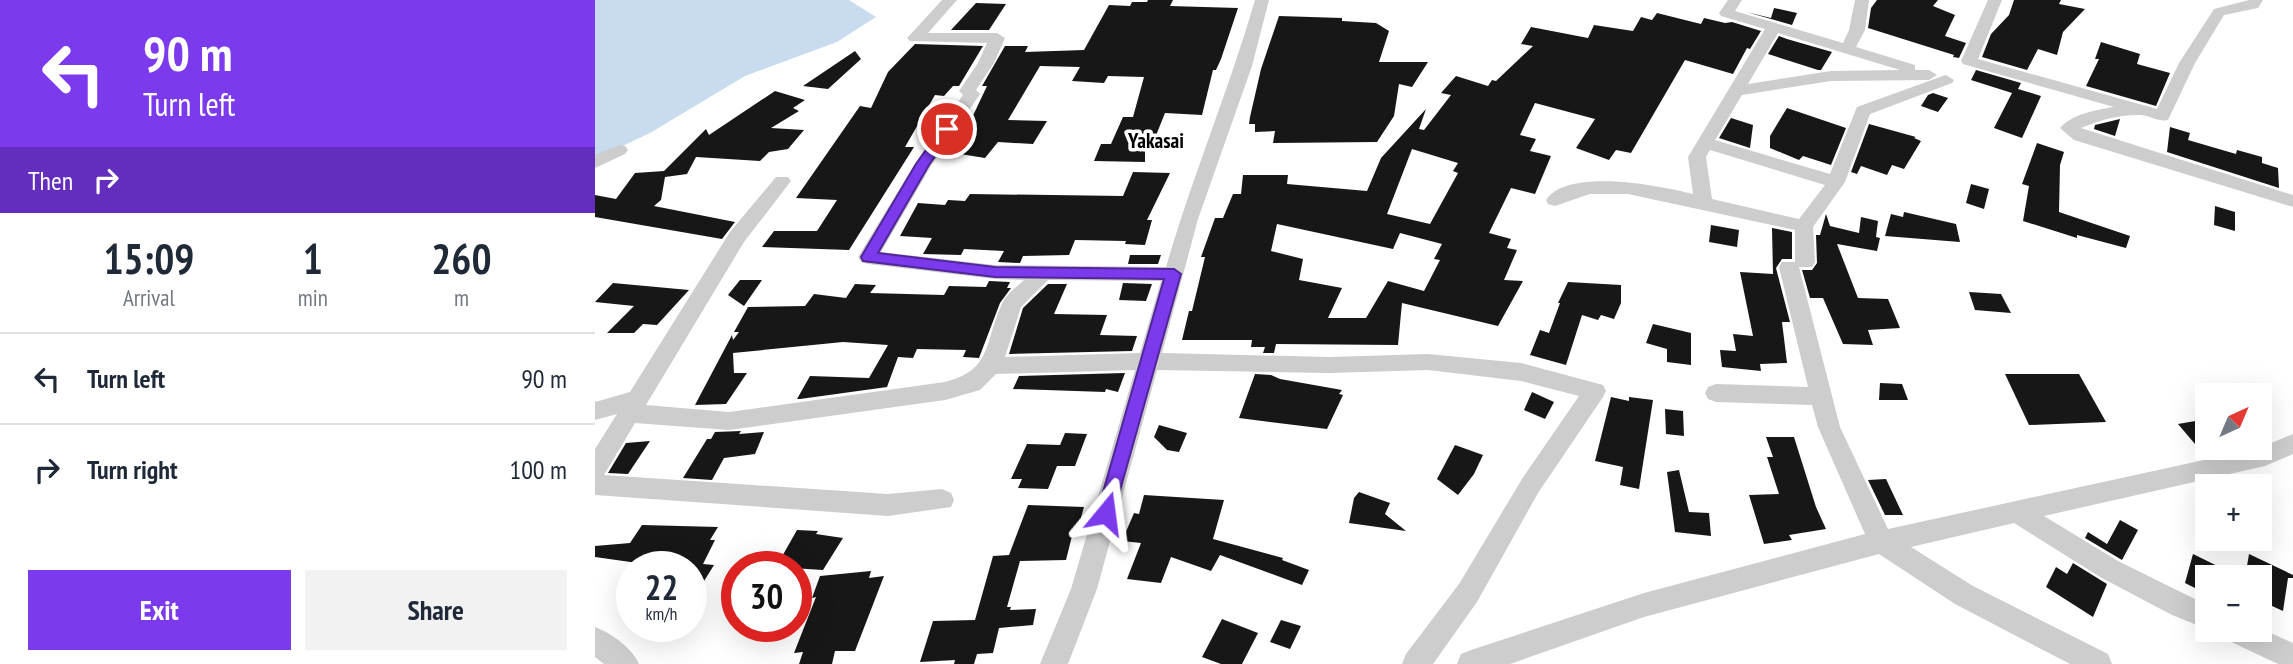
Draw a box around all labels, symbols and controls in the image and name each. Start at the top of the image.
text: 90 m [143,21,232,85]
icon: left [28,28,119,119]
text: Turn left [143,83,235,125]
pin [917,99,977,159]
icon: arrive [928,110,966,148]
district label: Yakasai [1127,127,1184,154]
icon: right [87,161,125,199]
text: Then [28,164,73,197]
text: 15:09 [103,231,194,286]
text: 1 [303,231,323,286]
text: 260 [431,231,492,286]
text: Arrival [123,283,175,312]
text: min [298,283,328,312]
text: m [454,283,469,312]
icon: left [28,360,66,398]
text: Turn left [87,362,165,395]
text: 90 m [521,362,567,395]
north arrow [2195,383,2271,460]
map controls [2195,383,2272,642]
icon: right [28,451,66,489]
text: Turn right [87,453,178,486]
text: 100 m [509,453,567,486]
button: + [2195,474,2272,551]
position arrow [1069,476,1143,550]
speed limit sign: 30 [721,551,812,642]
text: 22 [645,564,678,610]
button: − [2195,565,2272,642]
button: Exit [28,570,291,650]
button: Share [305,570,567,650]
text: km/h [646,602,677,625]

